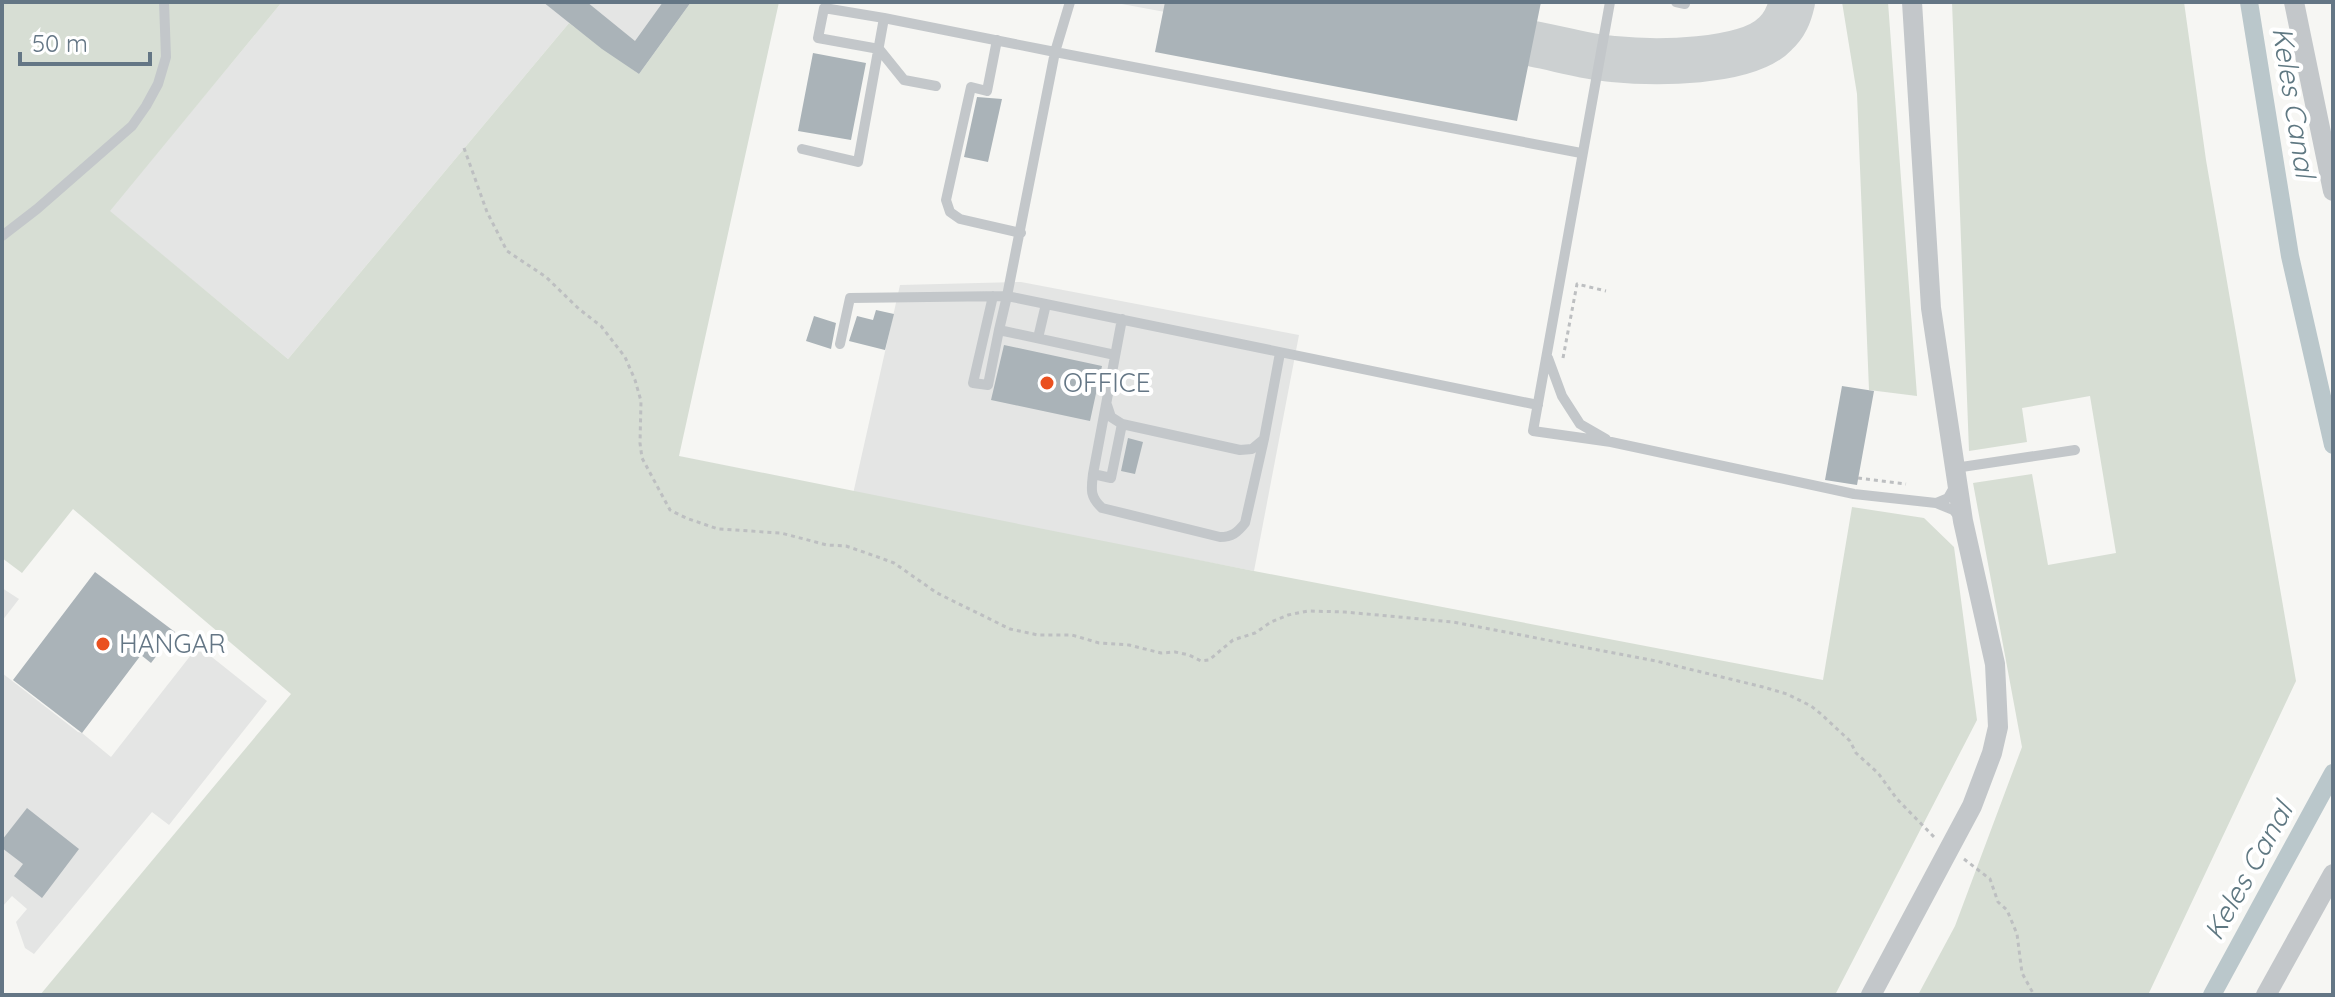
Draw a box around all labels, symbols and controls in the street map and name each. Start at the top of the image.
scale bar [20,16,150,66]
water label: Keles Canal [2265,24,2324,183]
text: 50 m [32,28,88,58]
place label: OFFICE [1063,366,1151,399]
marker: OFFICE [1038,374,1056,392]
place label: HANGAR [119,627,226,660]
marker: HANGAR [94,635,112,653]
water label: Keles Canal [2195,793,2301,946]

